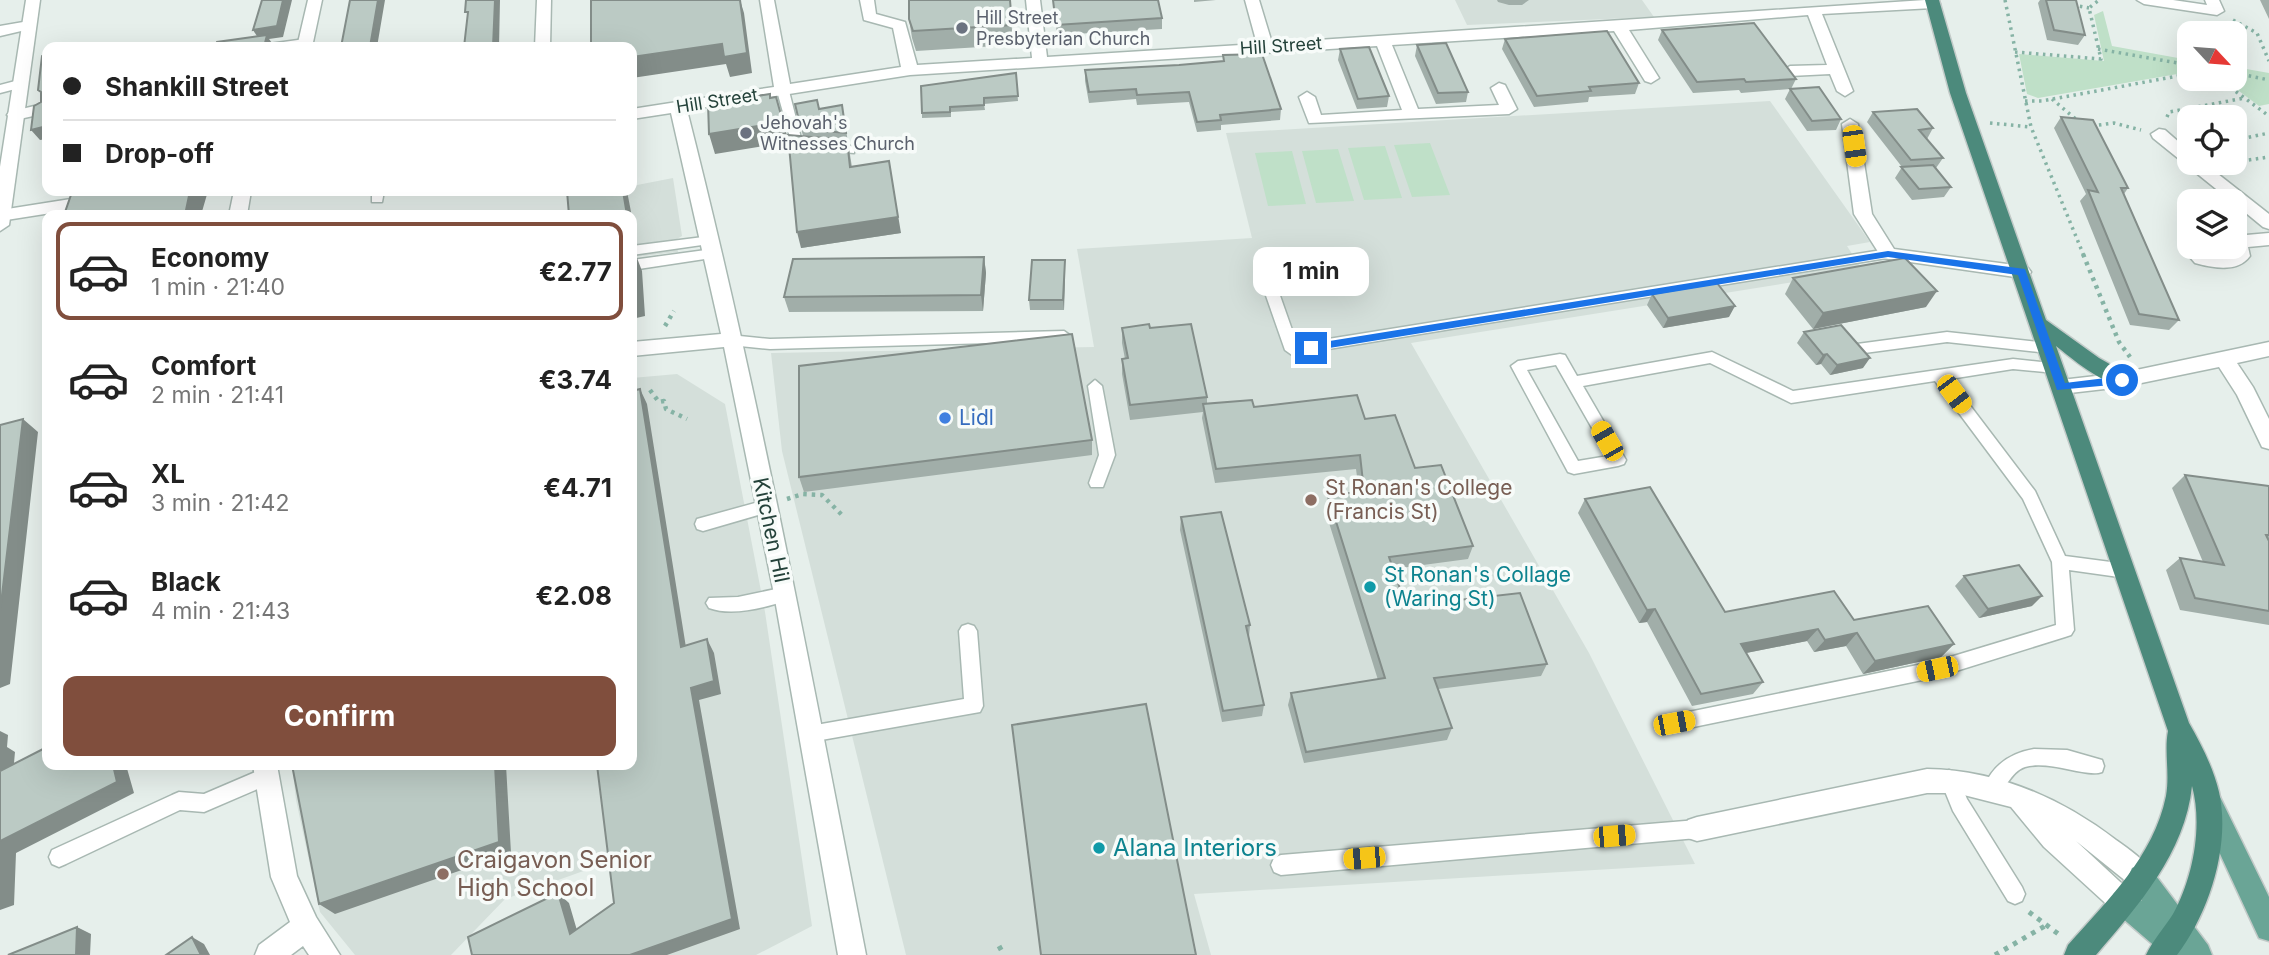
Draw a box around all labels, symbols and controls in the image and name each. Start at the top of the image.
place label: Hill Street Presbyterian Church [976,7,1150,49]
marker: Hill Street Presbyterian Church [954,20,970,36]
north arrow [2177,21,2247,91]
map controls [2177,21,2247,259]
street label: Hill Street [1239,32,1323,59]
text: Shankill Street [105,71,289,102]
street label: Hill Street [675,84,759,117]
button: locate [2177,105,2247,175]
place label: Jehovah's Witnesses Church [760,112,915,154]
car [1841,124,1868,168]
marker: Jehovah's Witnesses Church [738,125,754,141]
text: Drop-off [105,138,214,169]
button: layers [2177,189,2247,259]
icon: car [67,240,130,303]
text: Economy [151,242,269,273]
callout: 1 min [1253,246,1369,296]
text: €2.77 [539,256,612,287]
text: 1 min [1283,257,1339,285]
text: 1 min · 21:40 [151,273,285,301]
route end [1295,332,1327,364]
icon: car [67,348,130,411]
text: Comfort [151,350,256,381]
text: €3.74 [539,364,612,395]
route start [2106,364,2138,396]
car [1933,371,1976,417]
text: 2 min · 21:41 [151,381,284,409]
place label: Lidl [959,405,994,430]
marker: Lidl [937,410,953,426]
car [1588,418,1627,464]
icon: car [67,456,130,519]
text: XL [151,458,185,489]
text: €4.71 [543,472,612,503]
street label: Kitchen Hil [748,475,795,585]
place label: St Ronan's College (Francis St) [1325,475,1512,524]
text: 3 min · 21:42 [151,489,289,517]
marker: St Ronan's College (Francis St) [1303,492,1319,508]
place label: St Ronan's Collage (Waring St) [1384,562,1571,611]
icon: car [67,564,130,627]
text: Black [151,566,221,597]
marker: St Ronan's Collage (Waring St) [1362,579,1378,595]
text: €2.08 [535,580,612,611]
text: 4 min · 21:43 [151,597,290,625]
car [1915,654,1960,684]
button: Confirm [63,676,616,756]
car [1652,709,1697,737]
car [1593,824,1636,848]
place label: Alana Interiors [1113,833,1277,862]
marker: Alana Interiors [1091,840,1107,856]
place label: Craigavon Senior High School [457,845,652,902]
car [1343,846,1386,870]
marker: Craigavon Senior High School [435,866,451,882]

